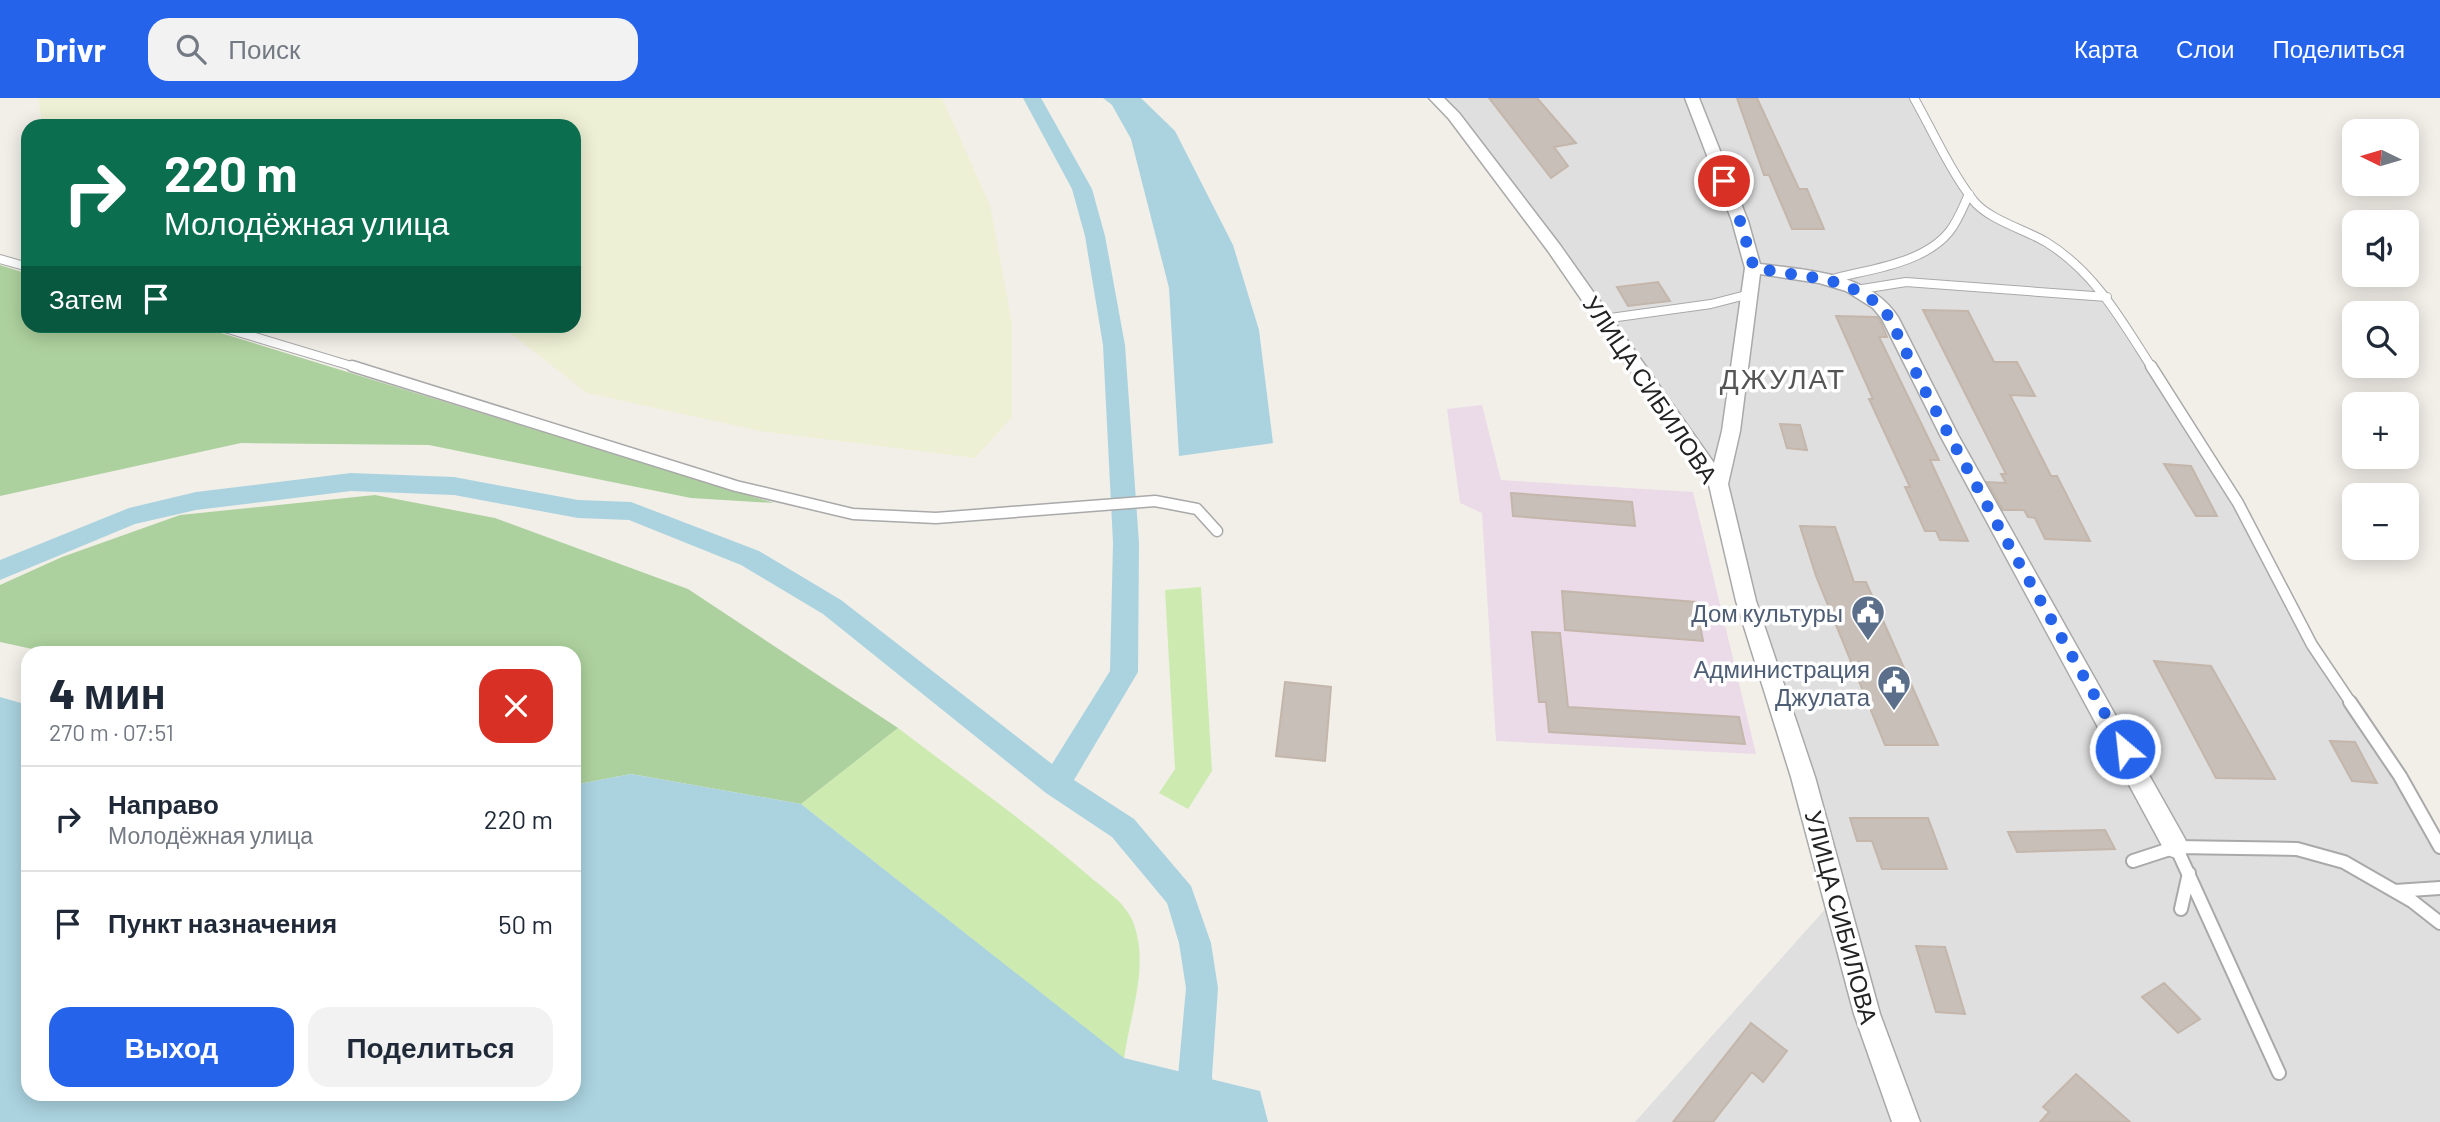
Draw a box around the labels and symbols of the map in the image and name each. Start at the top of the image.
north arrow [2342,119,2418,196]
pin [1694,151,1754,211]
street label: УЛИЦА СИБИЛОВА [1578,290,1724,488]
district label: ДЖУЛАТ [1720,361,1846,395]
public building icon: Дом культуры [1849,593,1887,642]
place label: Дом культуры [1691,598,1843,627]
place label: Администрация Джулата [1694,654,1871,711]
public building icon: Администрация Джулата [1875,663,1913,712]
position arrow [2088,712,2162,786]
street label: УЛИЦА СИБИЛОВА [1800,807,1884,1027]

